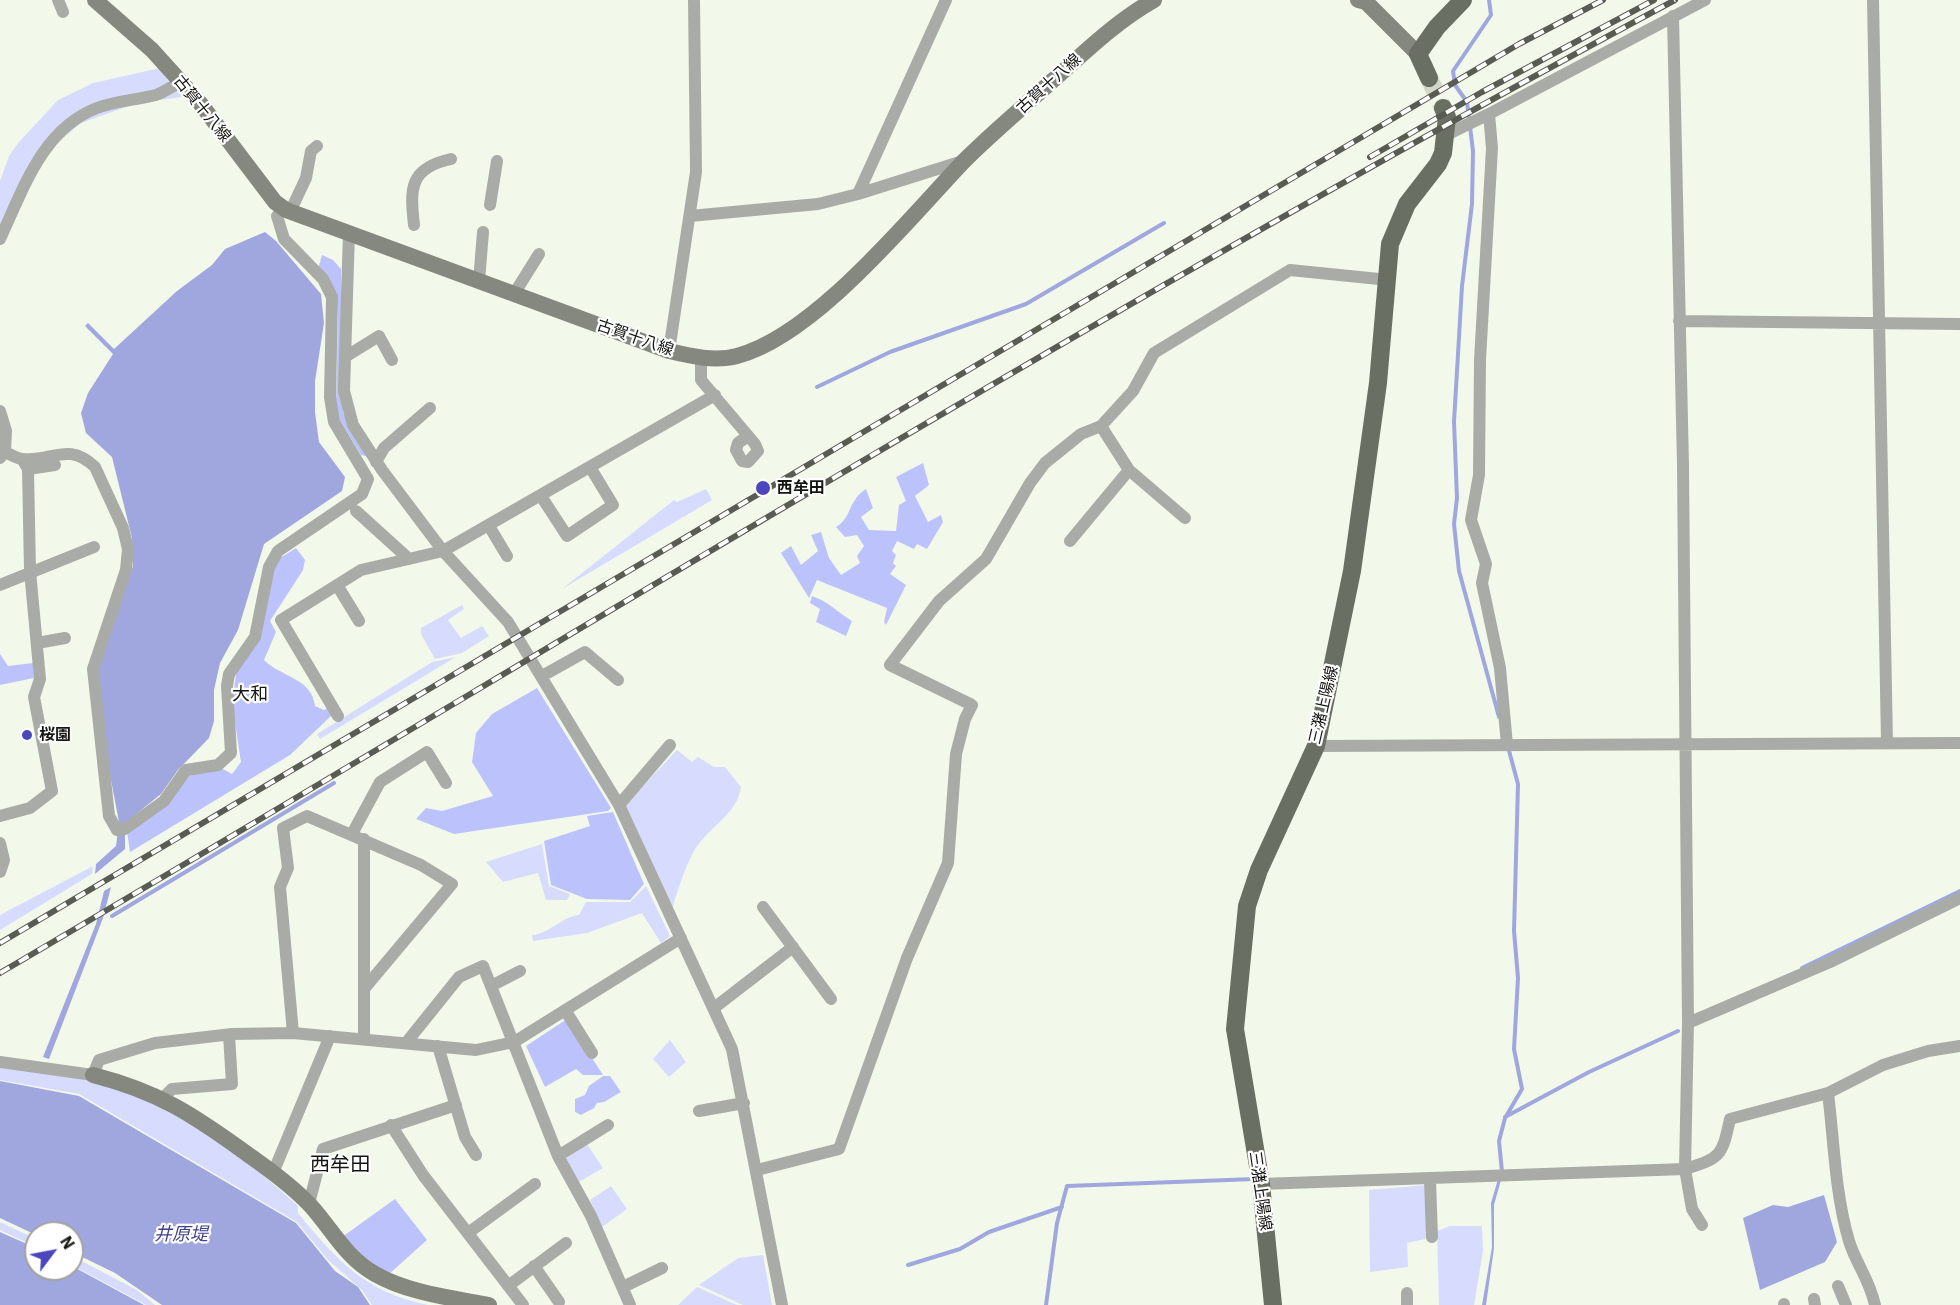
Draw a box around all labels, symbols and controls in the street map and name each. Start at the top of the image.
street label: 古賀十八線 [1013,50,1085,118]
street label: 古賀十八線 [169,72,235,146]
street label: 古賀十八線 [594,316,676,360]
place label: 西牟田 [777,478,825,498]
marker: 西牟田 [754,479,772,497]
street label: 三潴上陽線 [1306,664,1342,746]
district label: 大和 [232,684,268,706]
place label: 桜園 [39,725,71,745]
marker: 桜園 [20,728,34,742]
street label: 三潴上陽線 [1245,1150,1275,1232]
district label: 西牟田 [310,1153,370,1177]
north arrow [24,1221,84,1281]
water label: 井原堤 [154,1224,208,1246]
text: N [56,1232,79,1253]

